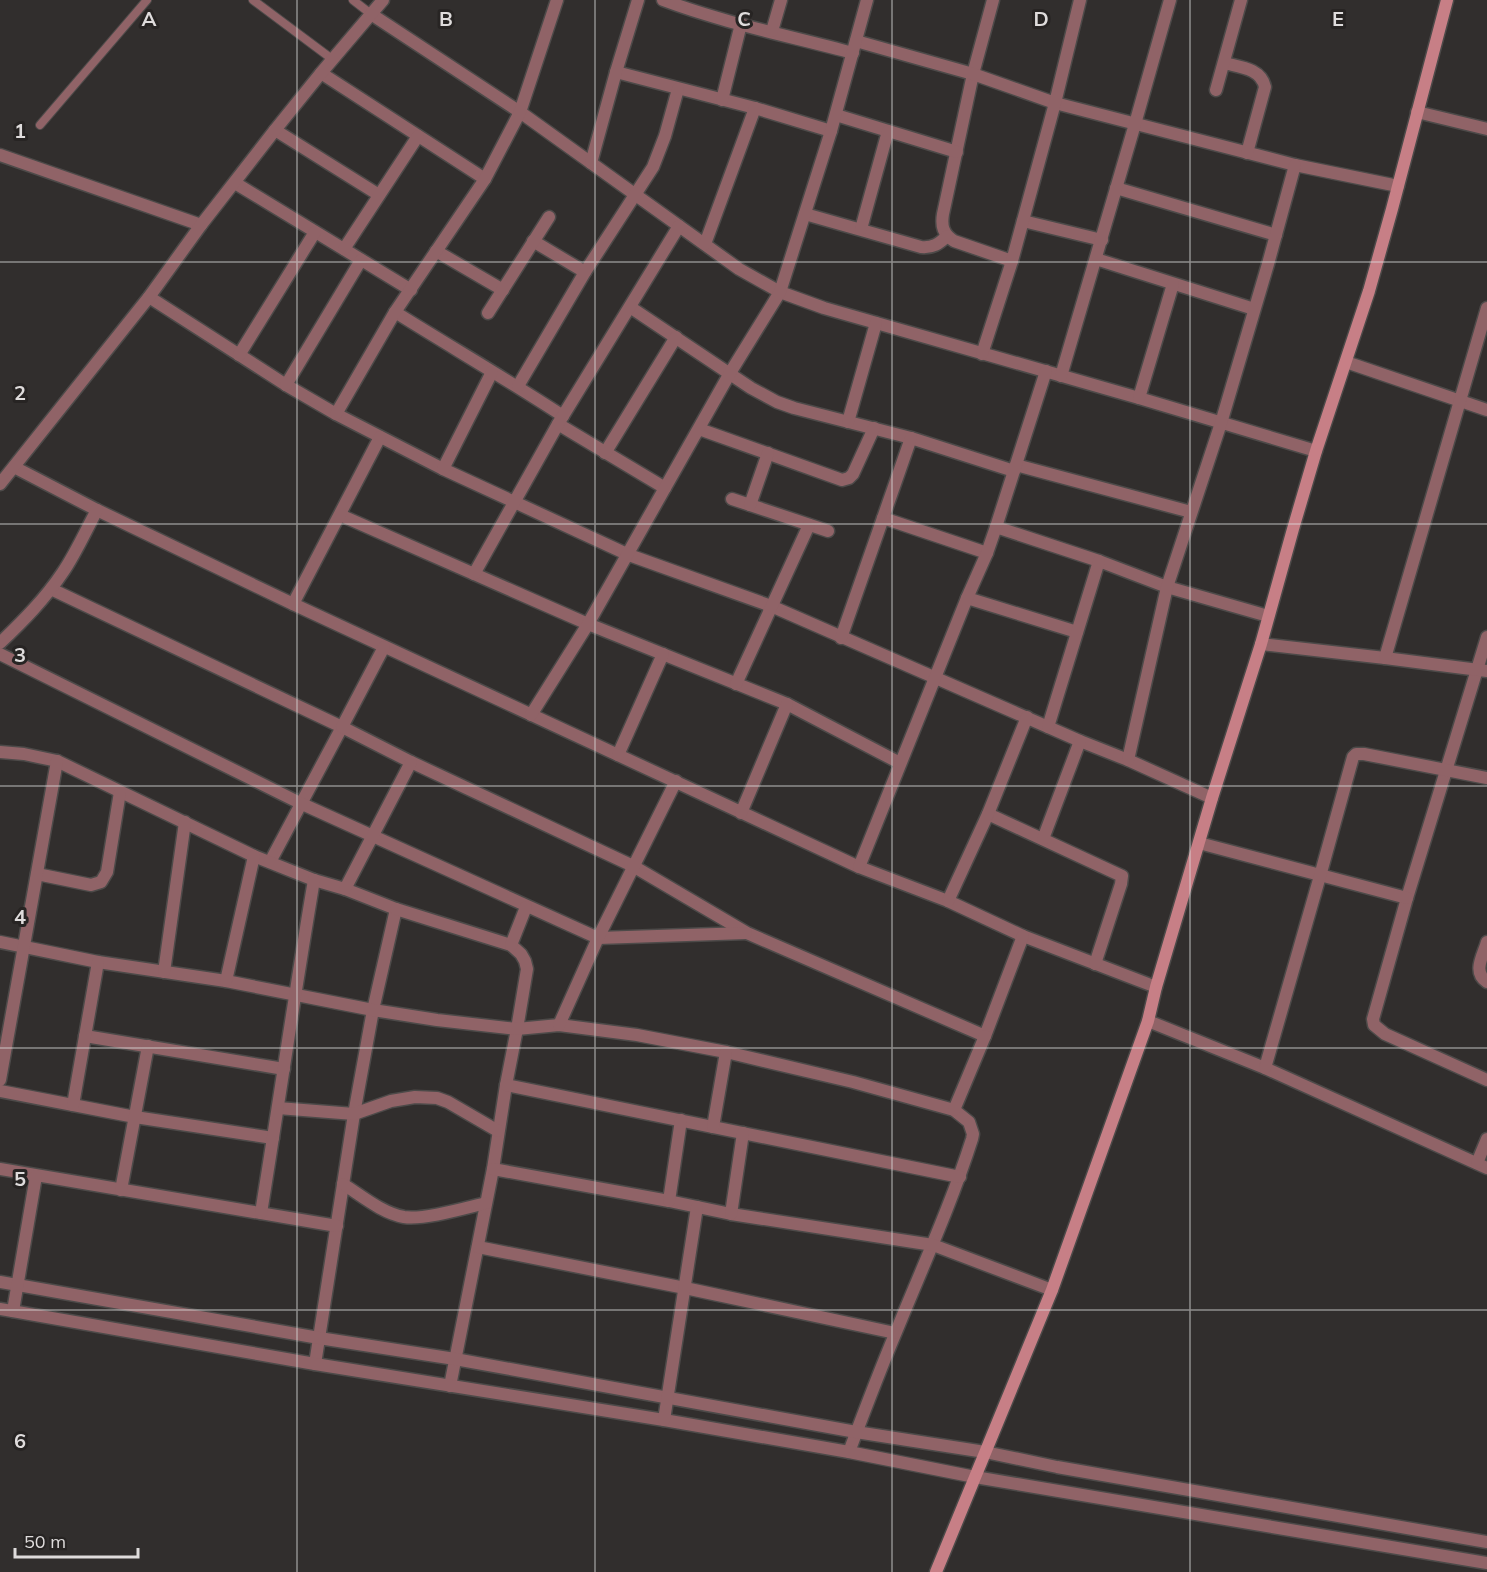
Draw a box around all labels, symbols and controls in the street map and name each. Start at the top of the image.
text: A [142,6,157,31]
text: B [439,6,453,31]
text: C [737,6,751,31]
text: D [1033,6,1049,31]
text: E [1332,6,1344,31]
text: 1 [14,118,26,143]
text: 2 [14,380,26,405]
text: 3 [14,642,26,667]
text: 4 [14,904,26,929]
text: 5 [14,1166,26,1191]
text: 6 [14,1428,26,1453]
scale bar [15,1521,138,1559]
text: 50 m [24,1530,66,1553]

